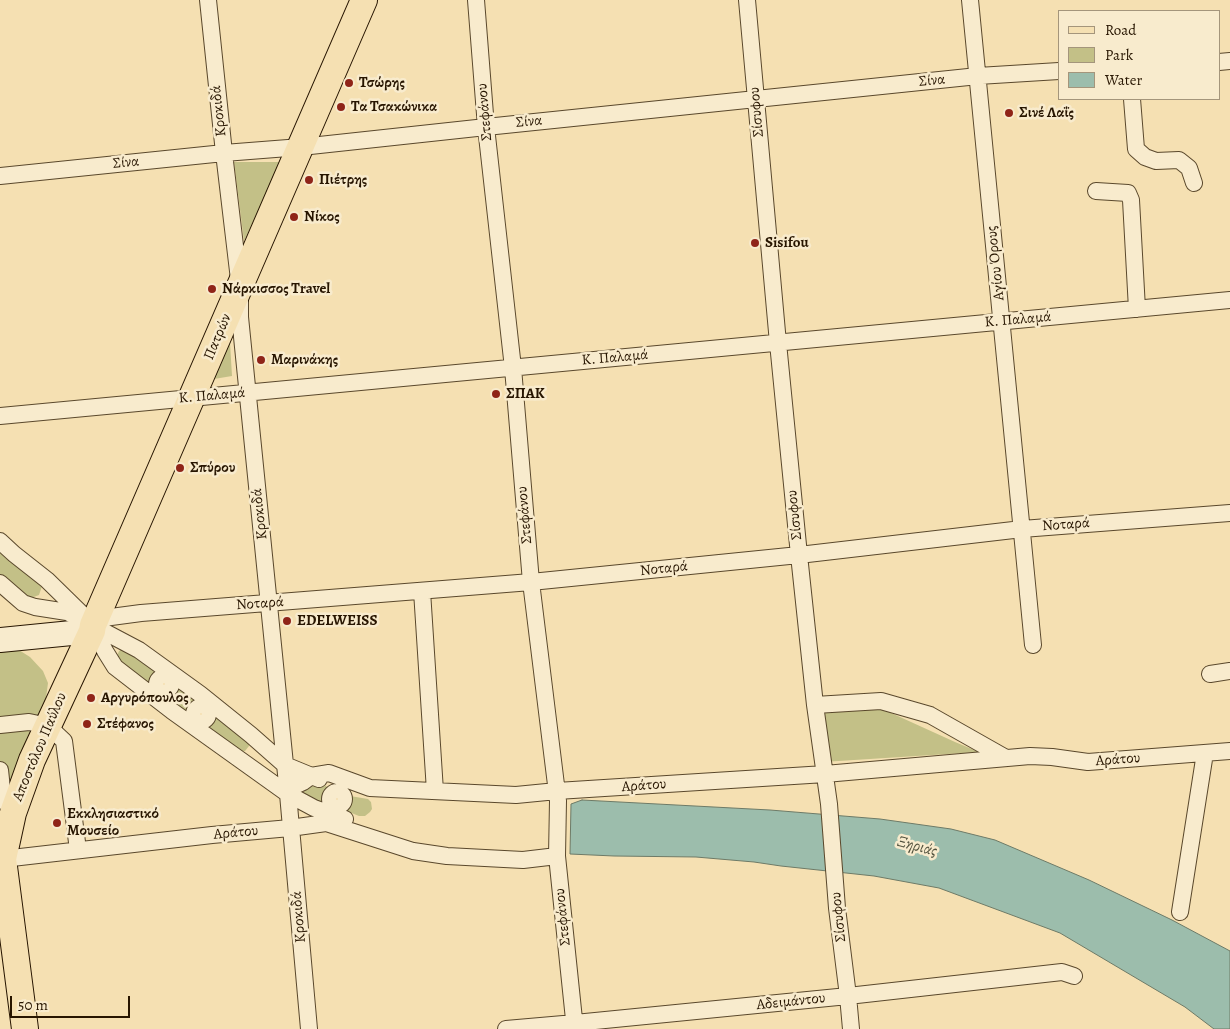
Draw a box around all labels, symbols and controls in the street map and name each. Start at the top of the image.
legend [1058,10,1220,100]
text: Road [1105,20,1136,40]
text: Park [1105,45,1133,65]
text: Water [1105,70,1142,90]
street label: Σίνα [918,71,946,91]
place label: Τσώρης [359,74,405,92]
marker: Τσώρης [343,77,355,89]
street label: Στεφάνου [474,83,496,141]
street label: Κροκιδά [207,84,231,138]
street label: Σίσυφου [746,86,768,138]
place label: Τα Τσακώνικα [351,98,437,116]
marker: Τα Τσακώνικα [335,101,347,113]
place label: Σινέ Λαΐς [1019,104,1074,122]
marker: Σινέ Λαΐς [1003,107,1015,119]
street label: Σίνα [515,112,543,132]
street label: Σίνα [112,153,140,173]
place label: Πιέτρης [319,171,367,189]
marker: Πιέτρης [303,174,315,186]
place label: Νίκος [304,208,340,226]
marker: Νίκος [288,211,300,223]
street label: Αγίου Όρους [983,225,1009,301]
place label: Sisifou [765,234,809,252]
marker: Sisifou [749,237,761,249]
place label: Νάρκισσος Travel [222,280,330,298]
marker: Νάρκισσος Travel [206,283,218,295]
street label: Κ. Παλαμά [984,308,1052,332]
street label: Πατρών [200,311,236,363]
street label: Κ. Παλαμά [581,346,649,370]
place label: Μαρινάκης [271,351,338,369]
marker: Μαρινάκης [255,354,267,366]
street label: Κ. Παλαμά [178,384,246,408]
place label: ΣΠΑΚ [506,385,545,403]
marker: ΣΠΑΚ [490,388,502,400]
place label: Σπύρου [190,459,235,477]
marker: Σπύρου [174,462,186,474]
street label: Στεφάνου [514,486,536,544]
street label: Κροκιδά [248,487,272,541]
street label: Σίσυφου [783,489,807,541]
street label: Νοταρά [1042,514,1090,536]
street label: Νοταρά [639,558,689,580]
street label: Νοταρά [236,593,284,615]
place label: EDELWEISS [297,612,378,630]
marker: EDELWEISS [281,615,293,627]
place label: Αργυρόπουλος [101,689,189,707]
street label: Αποστόλου Παύλου [9,690,71,804]
marker: Αργυρόπουλος [85,692,97,704]
place label: Στέφανος [97,715,154,733]
marker: Στέφανος [81,718,93,730]
street label: Αράτου [1095,749,1141,771]
street label: Αράτου [621,775,667,797]
place label: Εκκλησιαστικό Μουσείο [67,805,159,840]
marker: Εκκλησιαστικό Μουσείο [51,817,63,829]
street label: Αράτου [213,822,259,844]
water label: Ξηριάς [895,833,939,861]
street label: Στεφάνου [551,887,575,947]
street label: Κροκιδά [288,890,310,944]
street label: Σίσυφου [827,891,851,943]
scale bar [12,986,132,1018]
street label: Αδειμάντου [756,989,826,1015]
text: 50 m [18,995,48,1015]

